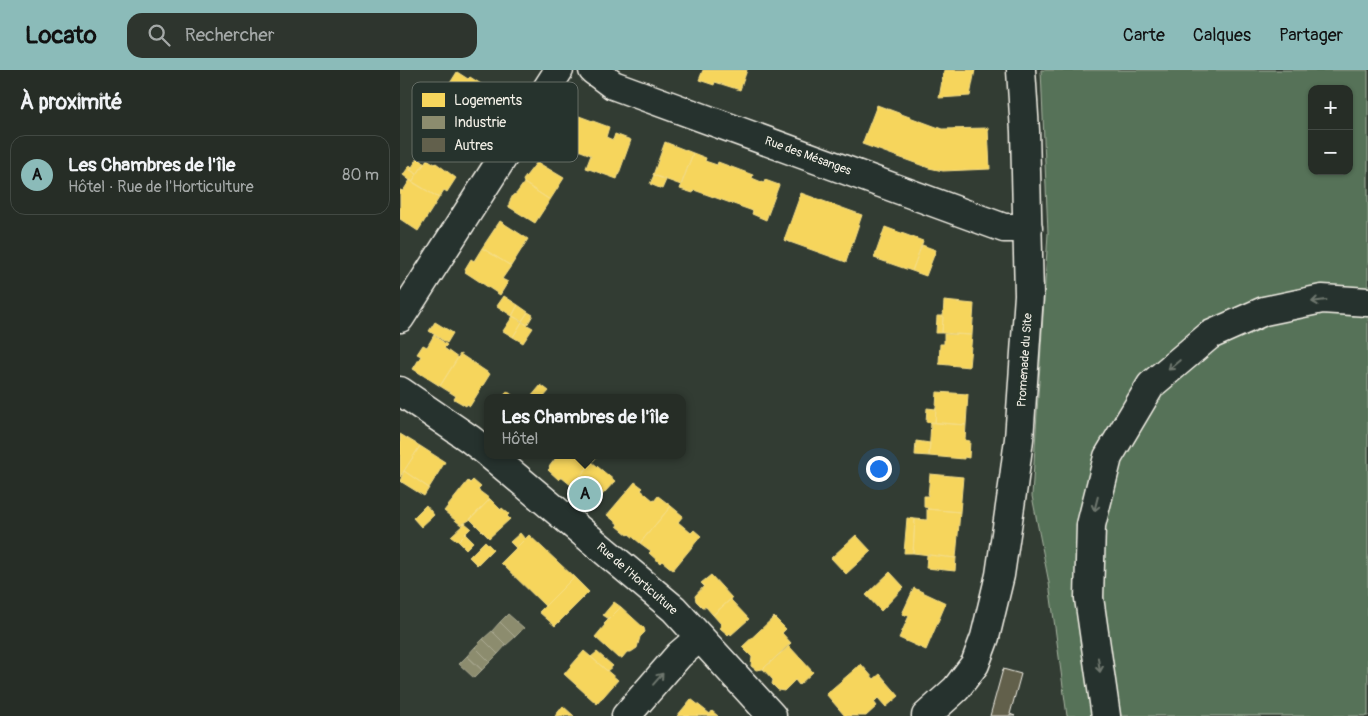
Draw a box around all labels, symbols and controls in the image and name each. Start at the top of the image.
search box [127,13,477,58]
text: Locato [25,21,97,50]
icon: search [145,21,173,49]
text: Rechercher [185,23,274,47]
text: Carte [1123,24,1165,47]
text: Calques [1193,24,1251,47]
text: Partager [1279,24,1343,47]
legend [412,82,578,162]
map controls [1308,85,1353,175]
button: + [1308,85,1353,130]
text: À proximité [20,89,123,116]
text: Logements [454,92,523,109]
text: Industrie [454,114,506,131]
button: − [1308,130,1353,175]
street label: Rue des Mésanges [763,133,854,179]
text: Autres [454,137,494,154]
text: Les Chambres de l'île [68,153,235,177]
text: A [32,165,42,185]
text: 80 m [342,165,379,185]
text: Hôtel · Rue de l'Horticulture [68,177,254,197]
one-way arrow [1312,296,1328,305]
street label: Promenade du Site [1014,312,1036,407]
one-way arrow [1168,360,1181,371]
popup [484,394,686,459]
text: Les Chambres de l'île [501,405,669,429]
text: Hôtel [501,429,538,449]
your location [866,456,892,482]
pin: A [569,475,601,513]
one-way arrow [1091,495,1100,511]
street label: Rue de l'Horticulture [593,540,681,618]
one-way arrow [1094,656,1104,672]
one-way arrow [652,673,663,686]

